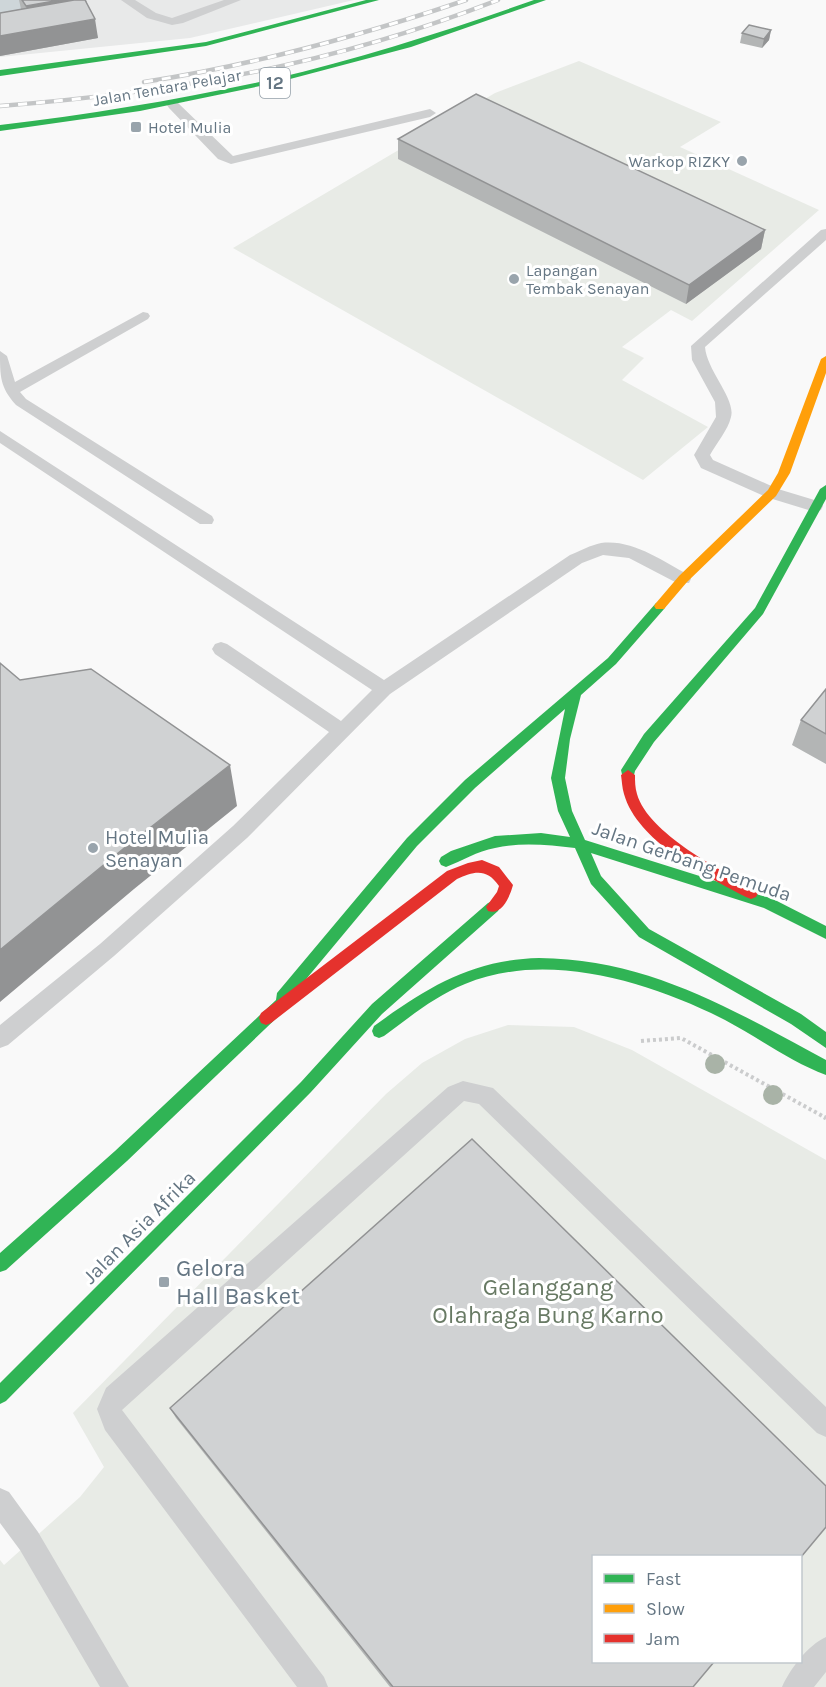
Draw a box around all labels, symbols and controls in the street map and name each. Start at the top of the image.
street label: Jalan Tentara Pelajar [92,65,243,110]
road number: 12 [260,68,290,98]
place label: Hotel Mulia [148,118,231,137]
marker: Hotel Mulia [129,120,143,134]
place label: Warkop RIZKY [628,152,730,171]
marker: Warkop RIZKY [735,154,749,168]
place label: Lapangan Tembak Senayan [526,261,649,298]
marker: Lapangan Tembak Senayan [507,272,521,286]
street label: Jalan Gerbang Pemuda [589,817,794,906]
place label: Hotel Mulia Senayan [105,826,209,872]
marker: Hotel Mulia Senayan [86,841,100,855]
street label: Jalan Asia Afrika [78,1166,200,1288]
place label: Gelora Hall Basket [176,1254,300,1310]
park label: Gelanggang Olahraga Bung Karno [432,1273,664,1329]
marker: Gelora Hall Basket [157,1275,171,1289]
legend [592,1555,802,1663]
text: Fast [646,1568,681,1590]
text: Slow [646,1598,685,1620]
text: Jam [646,1628,680,1650]

